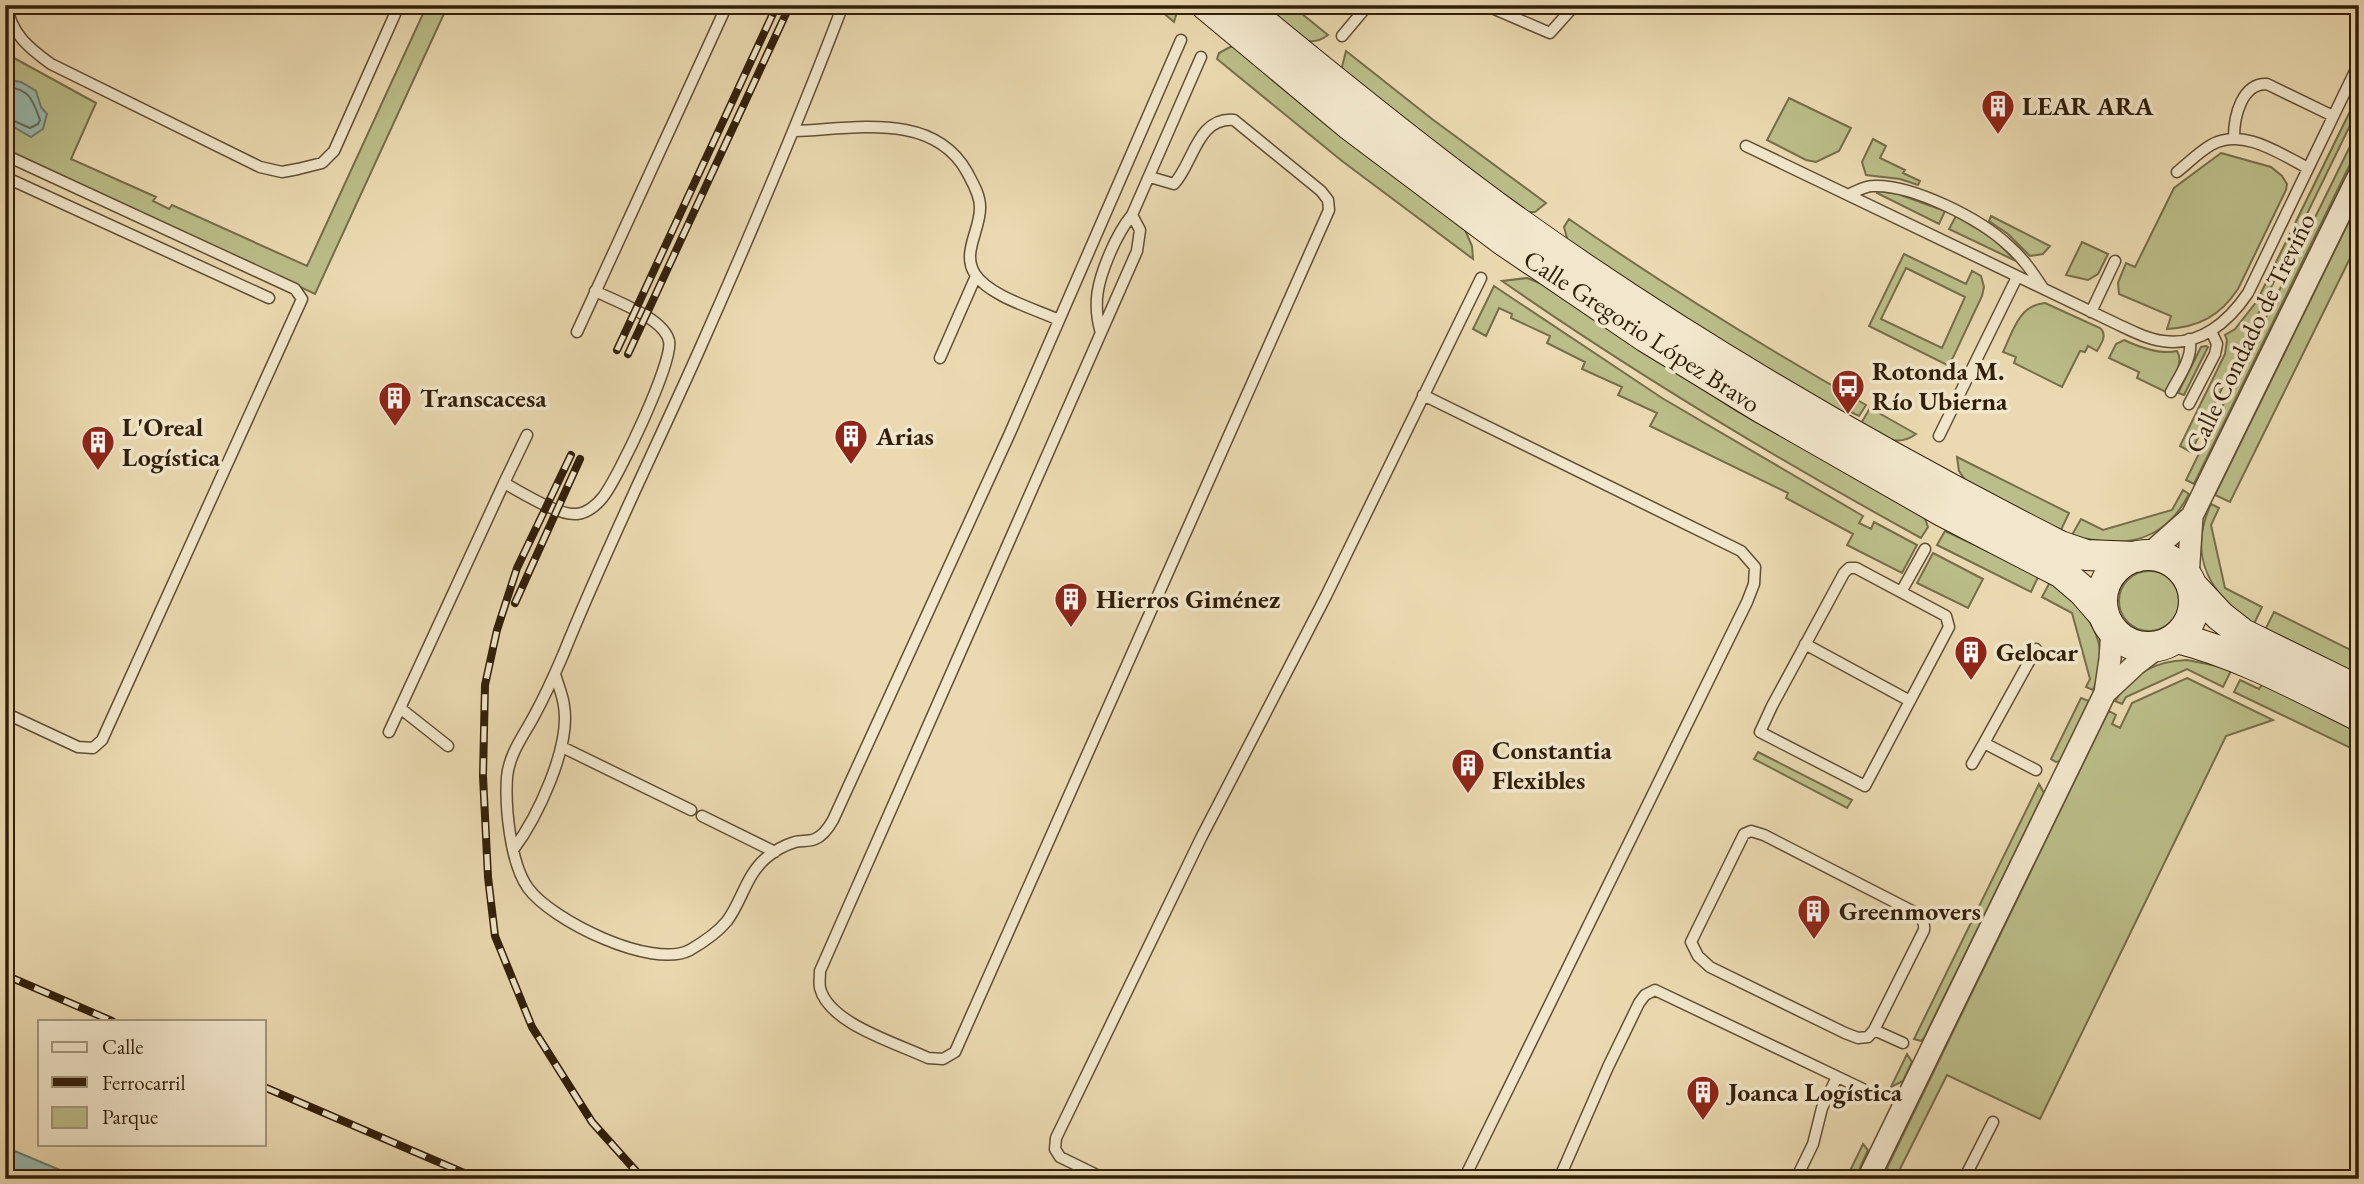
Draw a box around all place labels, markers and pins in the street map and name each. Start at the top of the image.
building icon: LEAR ARA [1979,87,2017,136]
place label: LEAR ARA [2022,89,2154,123]
place label: Rotonda M. Río Ubierna [1872,354,2008,418]
bus stop icon: Rotonda M. Río Ubierna [1829,367,1867,416]
building icon: Transcacesa [376,379,414,428]
place label: Transcacesa [420,381,547,415]
place label: L'Oreal Logística [122,410,220,474]
building icon: Arias [832,417,870,466]
place label: Arias [875,419,934,453]
building icon: L'Oreal Logística [79,423,117,472]
building icon: Hierros Giménez [1052,580,1090,629]
place label: Hierros Giménez [1096,582,1280,616]
building icon: Gelocar [1952,633,1990,682]
place label: Gelocar [1996,635,2078,669]
place label: Constantia Flexibles [1492,733,1612,797]
building icon: Constantia Flexibles [1449,746,1487,795]
building icon: Greenmovers [1795,892,1833,941]
place label: Greenmovers [1839,894,1981,928]
building icon: Joanca Logística [1684,1073,1722,1122]
place label: Joanca Logística [1725,1075,1903,1109]

